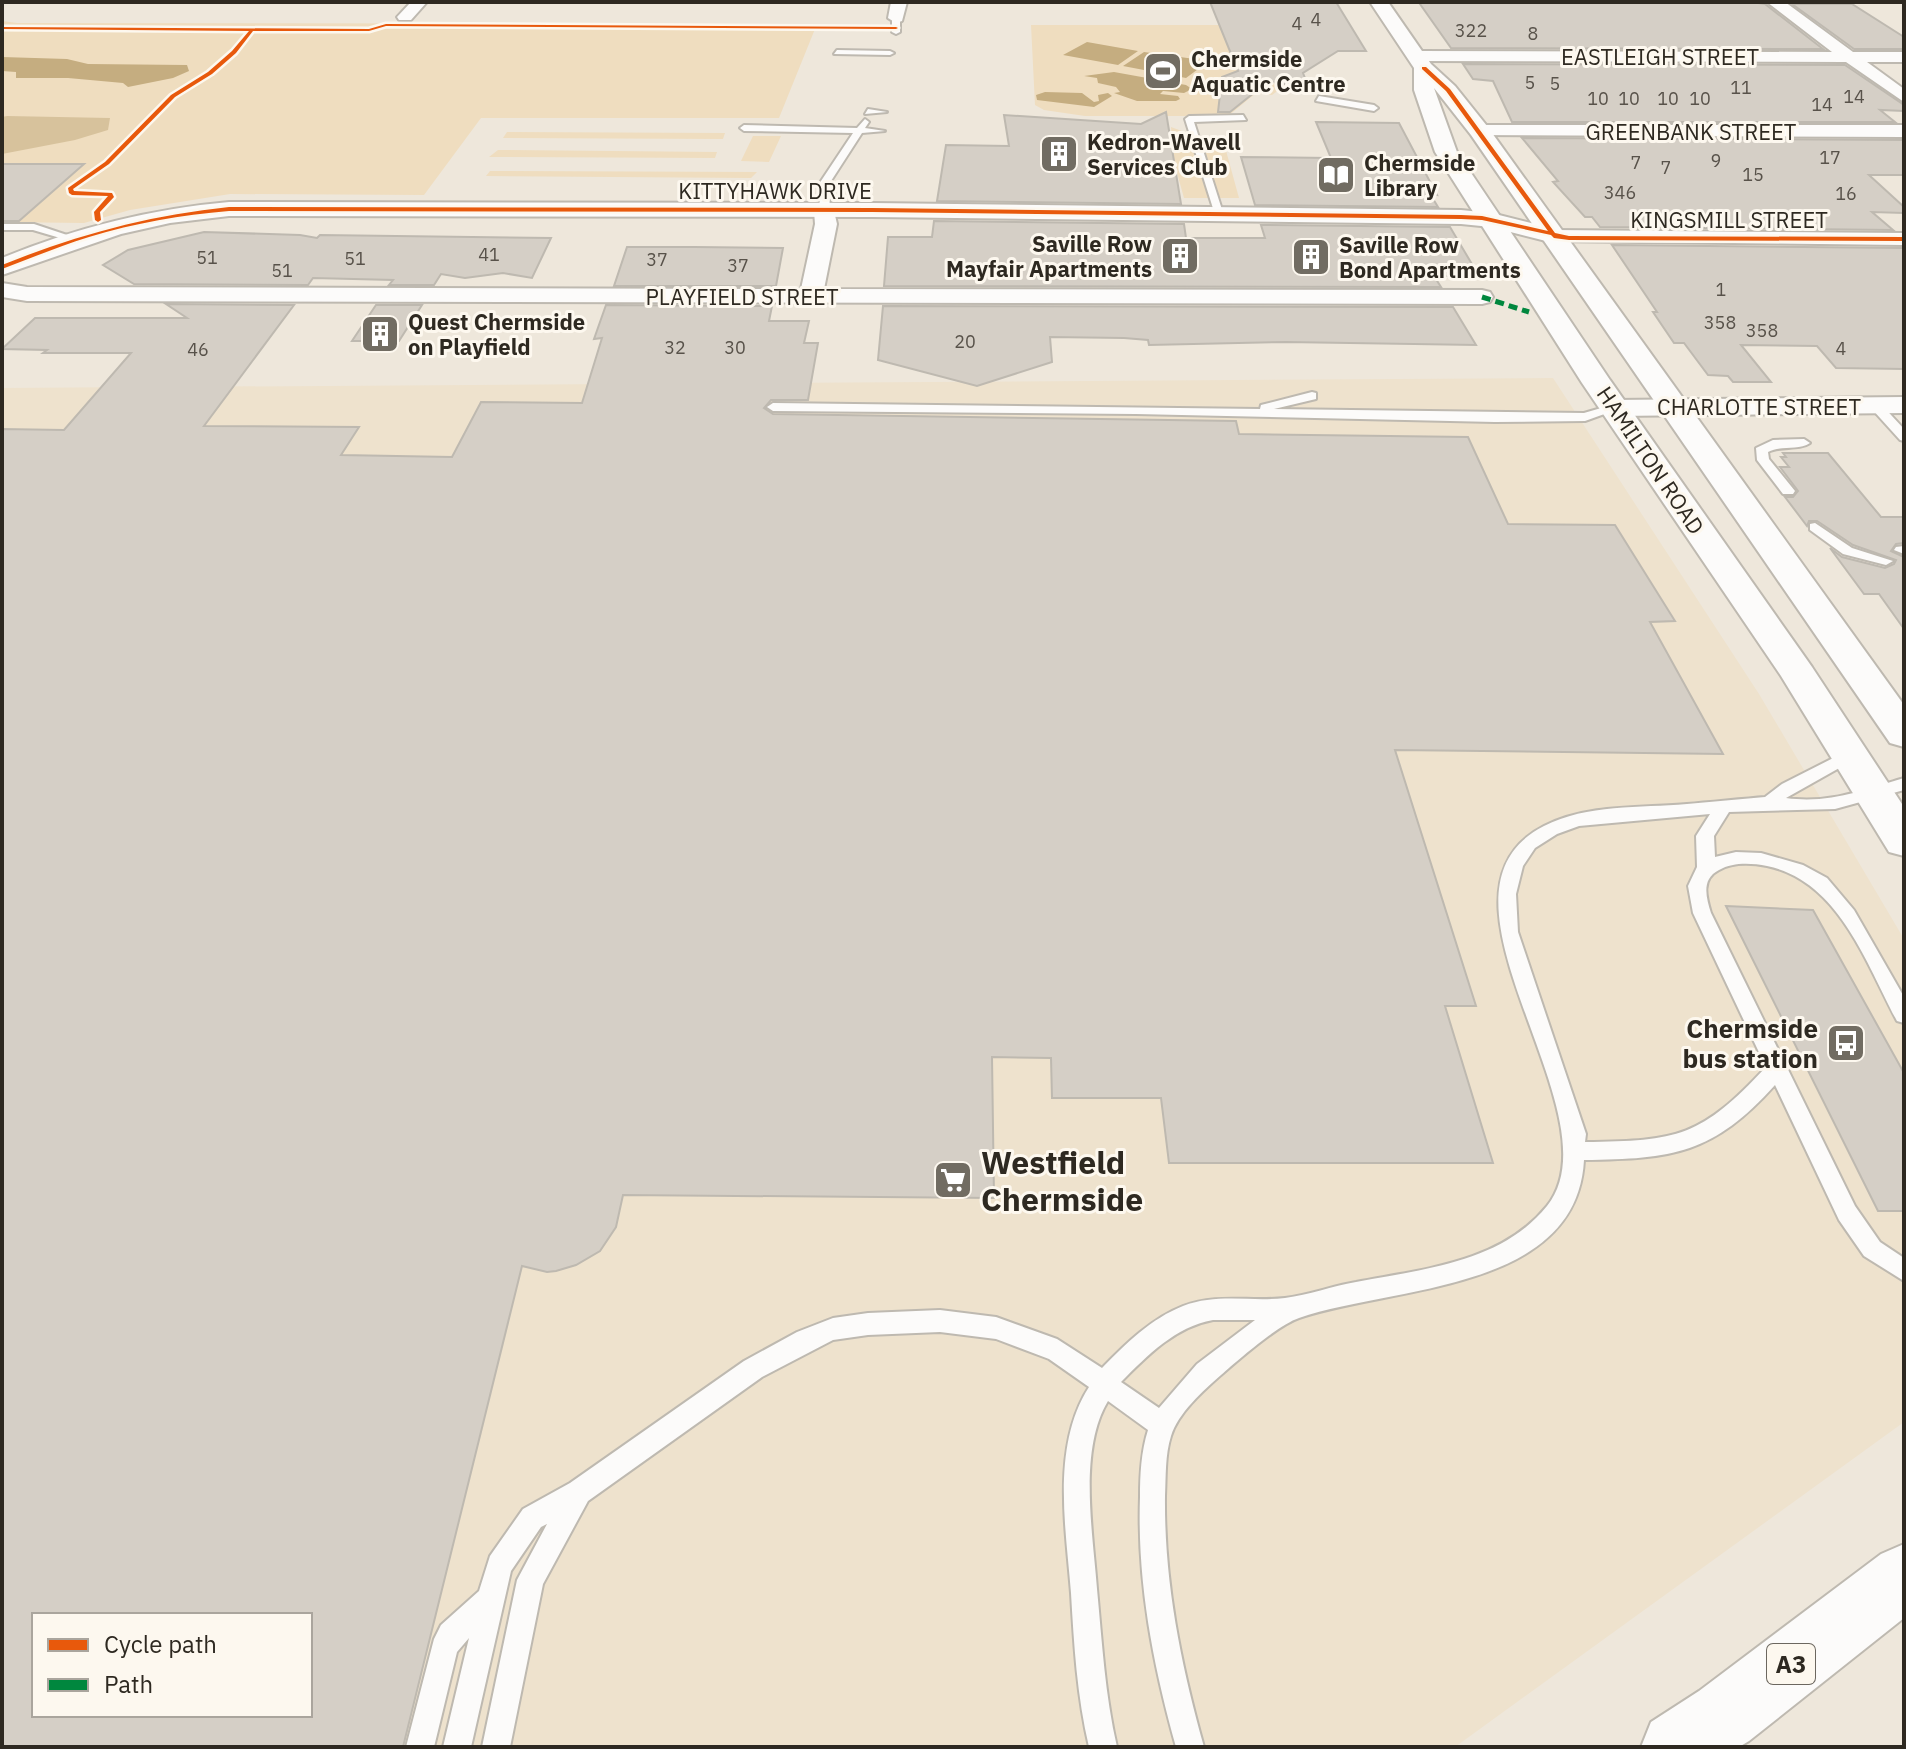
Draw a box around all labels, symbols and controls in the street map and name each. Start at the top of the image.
house number: 4 [1311,8,1322,31]
house number: 4 [1292,12,1303,35]
house number: 322 [1455,19,1487,42]
house number: 8 [1528,22,1538,45]
street label: EASTLEIGH STREET [1561,42,1759,71]
place label: Chermside Aquatic Centre [1191,44,1346,98]
sports icon: Chermside Aquatic Centre [1142,50,1184,92]
house number: 5 [1525,71,1535,94]
house number: 5 [1550,72,1560,95]
house number: 11 [1730,76,1752,99]
house number: 14 [1843,85,1865,108]
house number: 10 [1587,87,1609,110]
house number: 10 [1618,87,1640,110]
house number: 10 [1657,87,1679,110]
house number: 10 [1689,87,1711,110]
house number: 14 [1811,93,1833,116]
street label: GREENBANK STREET [1586,117,1797,146]
place label: Kedron-Wavell Services Club [1087,127,1241,181]
building icon: Kedron-Wavell Services Club [1038,133,1080,175]
house number: 17 [1819,146,1841,169]
place label: Chermside Library [1364,148,1475,202]
house number: 9 [1711,149,1721,172]
house number: 7 [1631,151,1641,174]
library icon: Chermside Library [1315,154,1357,196]
house number: 7 [1661,156,1671,179]
house number: 15 [1742,163,1764,186]
street label: KITTYHAWK DRIVE [678,176,872,205]
house number: 346 [1604,181,1636,204]
house number: 16 [1835,182,1857,205]
street label: KINGSMILL STREET [1630,205,1828,234]
place label: Saville Row Mayfair Apartments [946,229,1152,283]
place label: Saville Row Bond Apartments [1339,230,1521,284]
building icon: Saville Row Mayfair Apartments [1159,235,1201,277]
building icon: Saville Row Bond Apartments [1290,236,1332,278]
house number: 41 [478,243,500,266]
house number: 51 [196,246,218,269]
house number: 51 [344,247,366,270]
house number: 37 [646,248,668,271]
house number: 37 [727,254,749,277]
house number: 51 [271,259,293,282]
house number: 1 [1716,278,1726,301]
street label: PLAYFIELD STREET [645,282,839,311]
place label: Quest Chermside on Playfield [408,307,585,361]
house number: 358 [1704,311,1736,334]
building icon: Quest Chermside on Playfield [359,313,401,355]
house number: 358 [1746,319,1778,342]
house number: 20 [954,330,976,353]
house number: 32 [664,336,686,359]
house number: 30 [724,336,746,359]
house number: 4 [1836,337,1847,360]
house number: 46 [187,338,209,361]
street label: HAMILTON ROAD [1591,380,1711,540]
street label: CHARLOTTE STREET [1657,392,1861,421]
place label: Chermside bus station [1682,1011,1818,1075]
bus stop icon: Chermside bus station [1825,1022,1867,1064]
place label: Westfield Chermside [981,1141,1143,1220]
supermarket icon: Westfield Chermside [932,1159,974,1201]
legend [32,1613,312,1717]
text: Cycle path [104,1628,217,1660]
road number: A3 [1767,1644,1815,1684]
text: Path [104,1668,153,1700]

